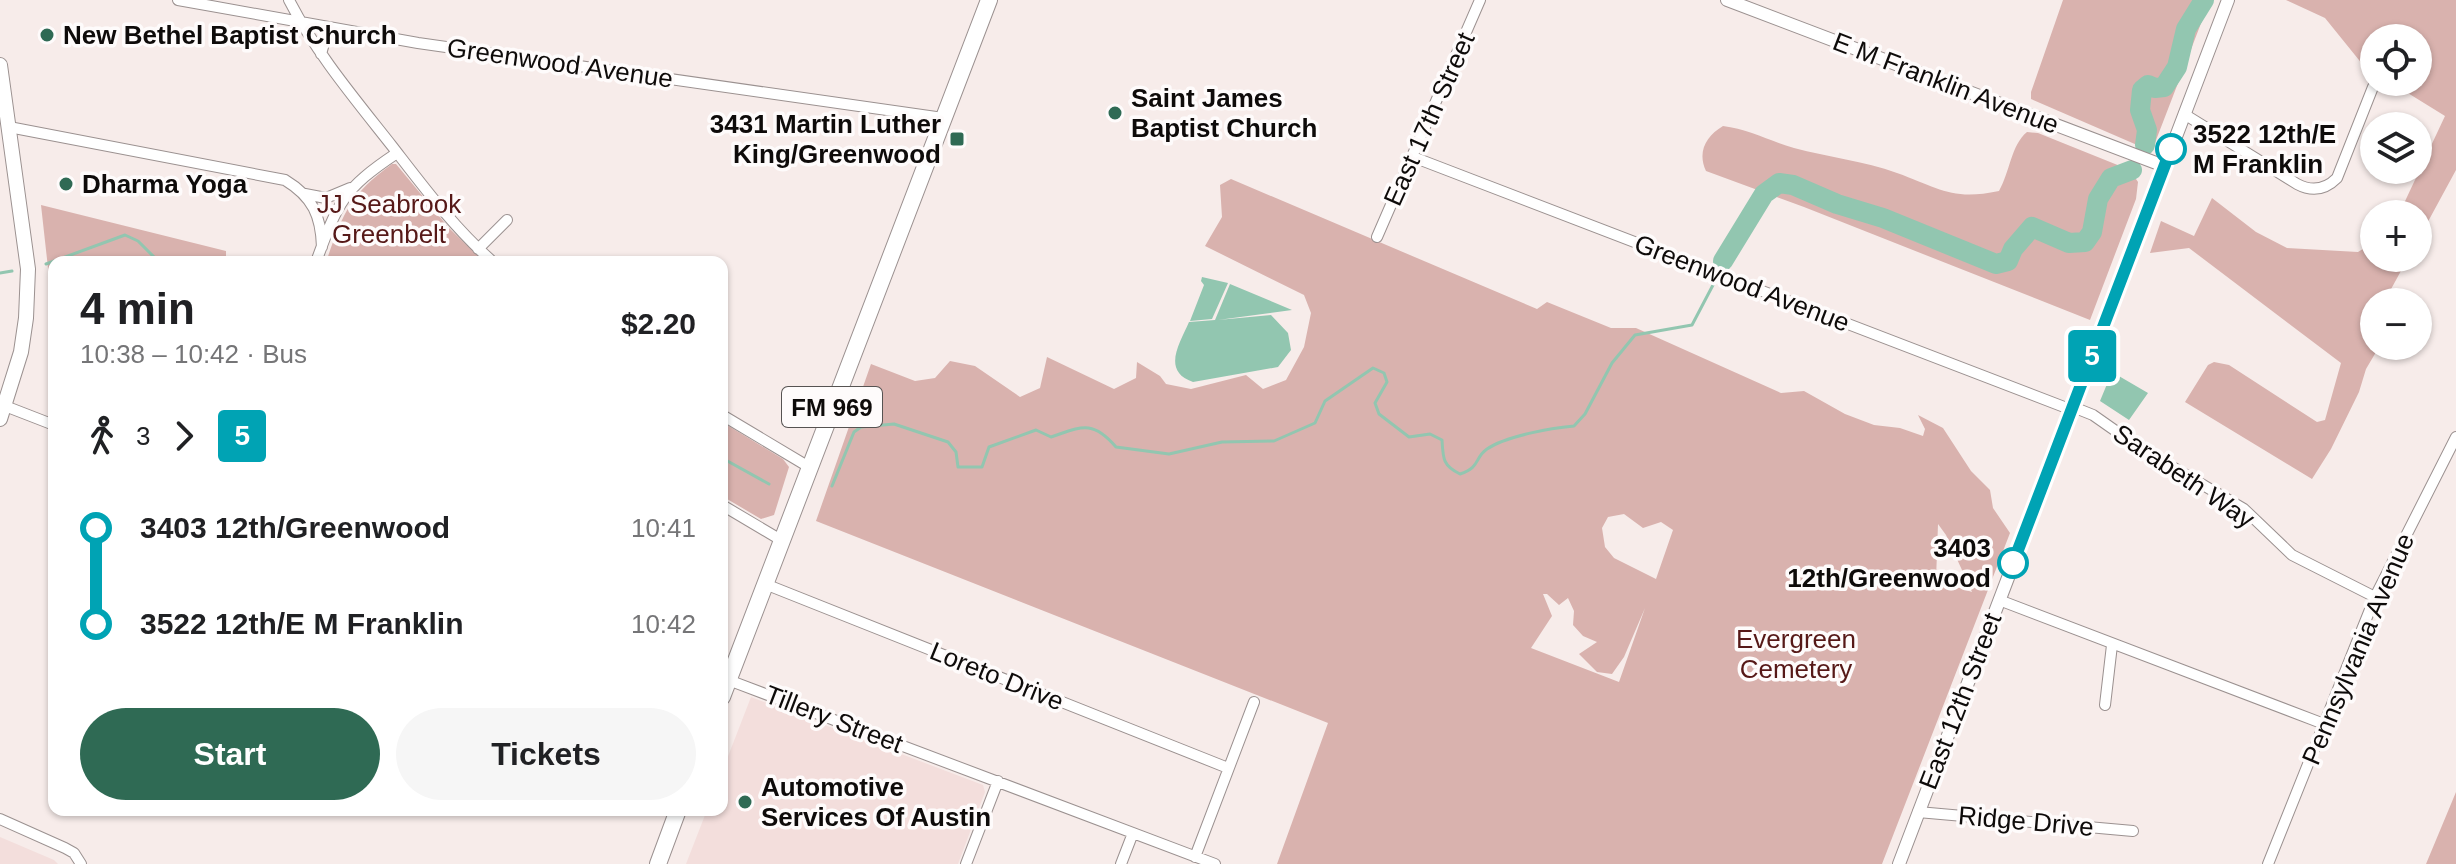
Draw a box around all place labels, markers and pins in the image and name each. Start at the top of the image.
place label: New Bethel Baptist Church [63,20,397,50]
marker: New Bethel Baptist Church [38,26,56,44]
place label: Saint James Baptist Church [1131,83,1317,143]
marker: Saint James Baptist Church [1106,104,1124,122]
place label: 3431 Martin Luther King/Greenwood [710,109,941,169]
place label: 3522 12th/E M Franklin [2193,119,2336,179]
marker: 3431 Martin Luther King/Greenwood [948,130,966,148]
marker: 3522 12th/E M Franklin [2156,134,2186,164]
place label: Dharma Yoga [82,169,248,199]
marker: Dharma Yoga [57,175,75,193]
place label: 3403 12th/Greenwood [1787,533,1991,593]
marker: 3403 12th/Greenwood [1998,548,2028,578]
place label: Automotive Services Of Austin [761,772,991,832]
marker: Automotive Services Of Austin [736,793,754,811]

